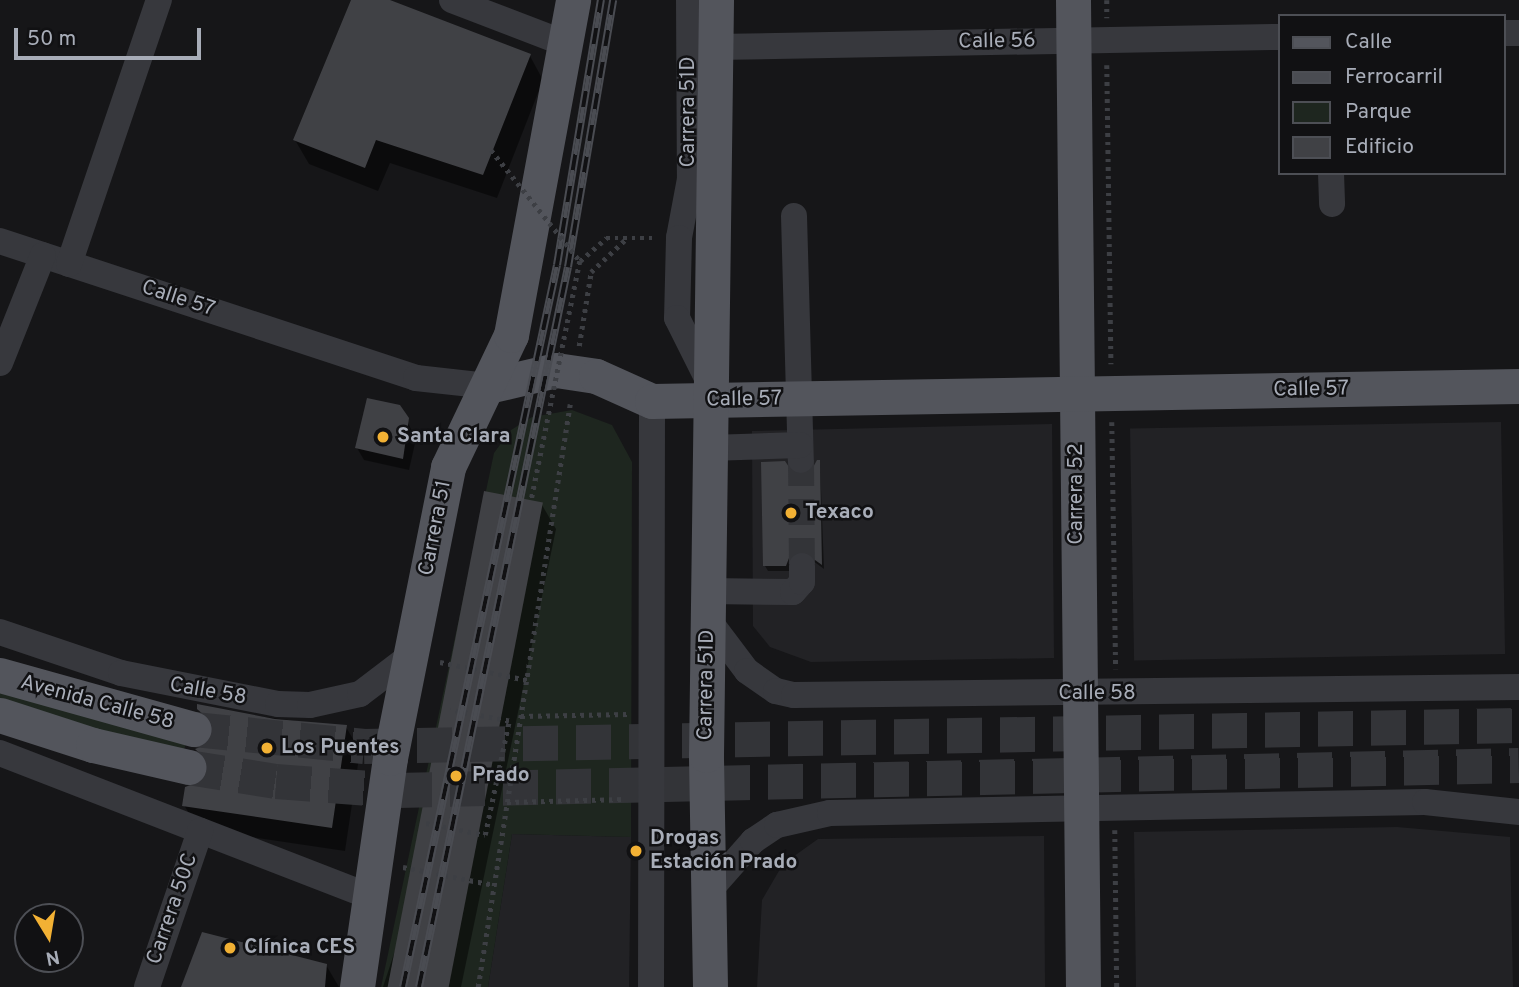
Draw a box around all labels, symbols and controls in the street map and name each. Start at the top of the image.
scale bar [18,14,205,58]
legend [1278,14,1505,175]
text: 50 m [27,26,76,53]
street label: Calle 56 [958,29,1036,55]
text: Calle [1345,29,1392,56]
street label: Carrera 51D [676,57,702,167]
text: Ferrocarril [1345,64,1443,91]
text: Parque [1345,99,1412,126]
text: Edificio [1345,134,1414,161]
street label: Calle 57 [138,275,218,323]
street label: Calle 57 [1273,377,1349,403]
street label: Calle 57 [706,387,782,413]
place label: Santa Clara [397,424,510,450]
marker: Santa Clara [375,429,391,445]
street label: Carrera 52 [1064,443,1090,545]
street label: Carrera 51 [414,478,458,578]
place label: Texaco [805,500,874,526]
marker: Texaco [783,505,799,521]
street label: Carrera 51D [693,629,721,741]
street label: Avenida Calle 58 [17,670,177,736]
street label: Calle 58 [168,673,248,711]
street label: Calle 58 [1058,681,1136,707]
place label: Los Puentes [281,735,400,761]
marker: Los Puentes [259,740,275,756]
place label: Prado [472,763,530,789]
marker: Prado [446,766,466,786]
place label: Drogas Estación Prado [650,826,797,876]
marker: Drogas Estación Prado [628,843,644,859]
street label: Carrera 50C [142,850,204,968]
north arrow [14,903,84,973]
place label: Clínica CES [244,935,355,961]
marker: Clínica CES [222,940,238,956]
text: N [44,944,62,970]

